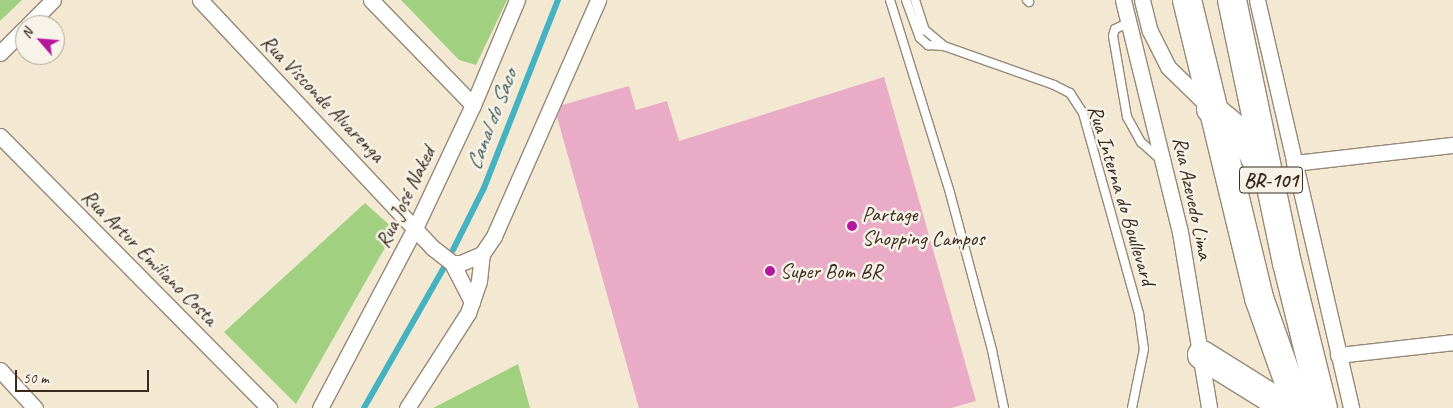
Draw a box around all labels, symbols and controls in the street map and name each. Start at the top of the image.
north arrow [15,15,65,65]
text: N [18,26,37,41]
street label: Rua Visconde Alvarenga [256,29,390,167]
water label: Canal do Saco [461,66,523,174]
street label: Rua Interna do Boullevard [1083,102,1161,288]
street label: Rua Azevedo Lima [1168,135,1218,261]
street label: Rua José Naked [370,142,440,252]
road number: BR-101 [1238,162,1304,198]
street label: Rua Artur Emiliano Costa [77,184,223,330]
place label: Partage Shopping Campos [862,201,985,251]
marker: Partage Shopping Campos [846,220,858,232]
place label: Super Bom BR [780,258,882,284]
marker: Super Bom BR [764,265,776,277]
scale bar [18,360,151,392]
text: 50 m [23,369,49,388]

